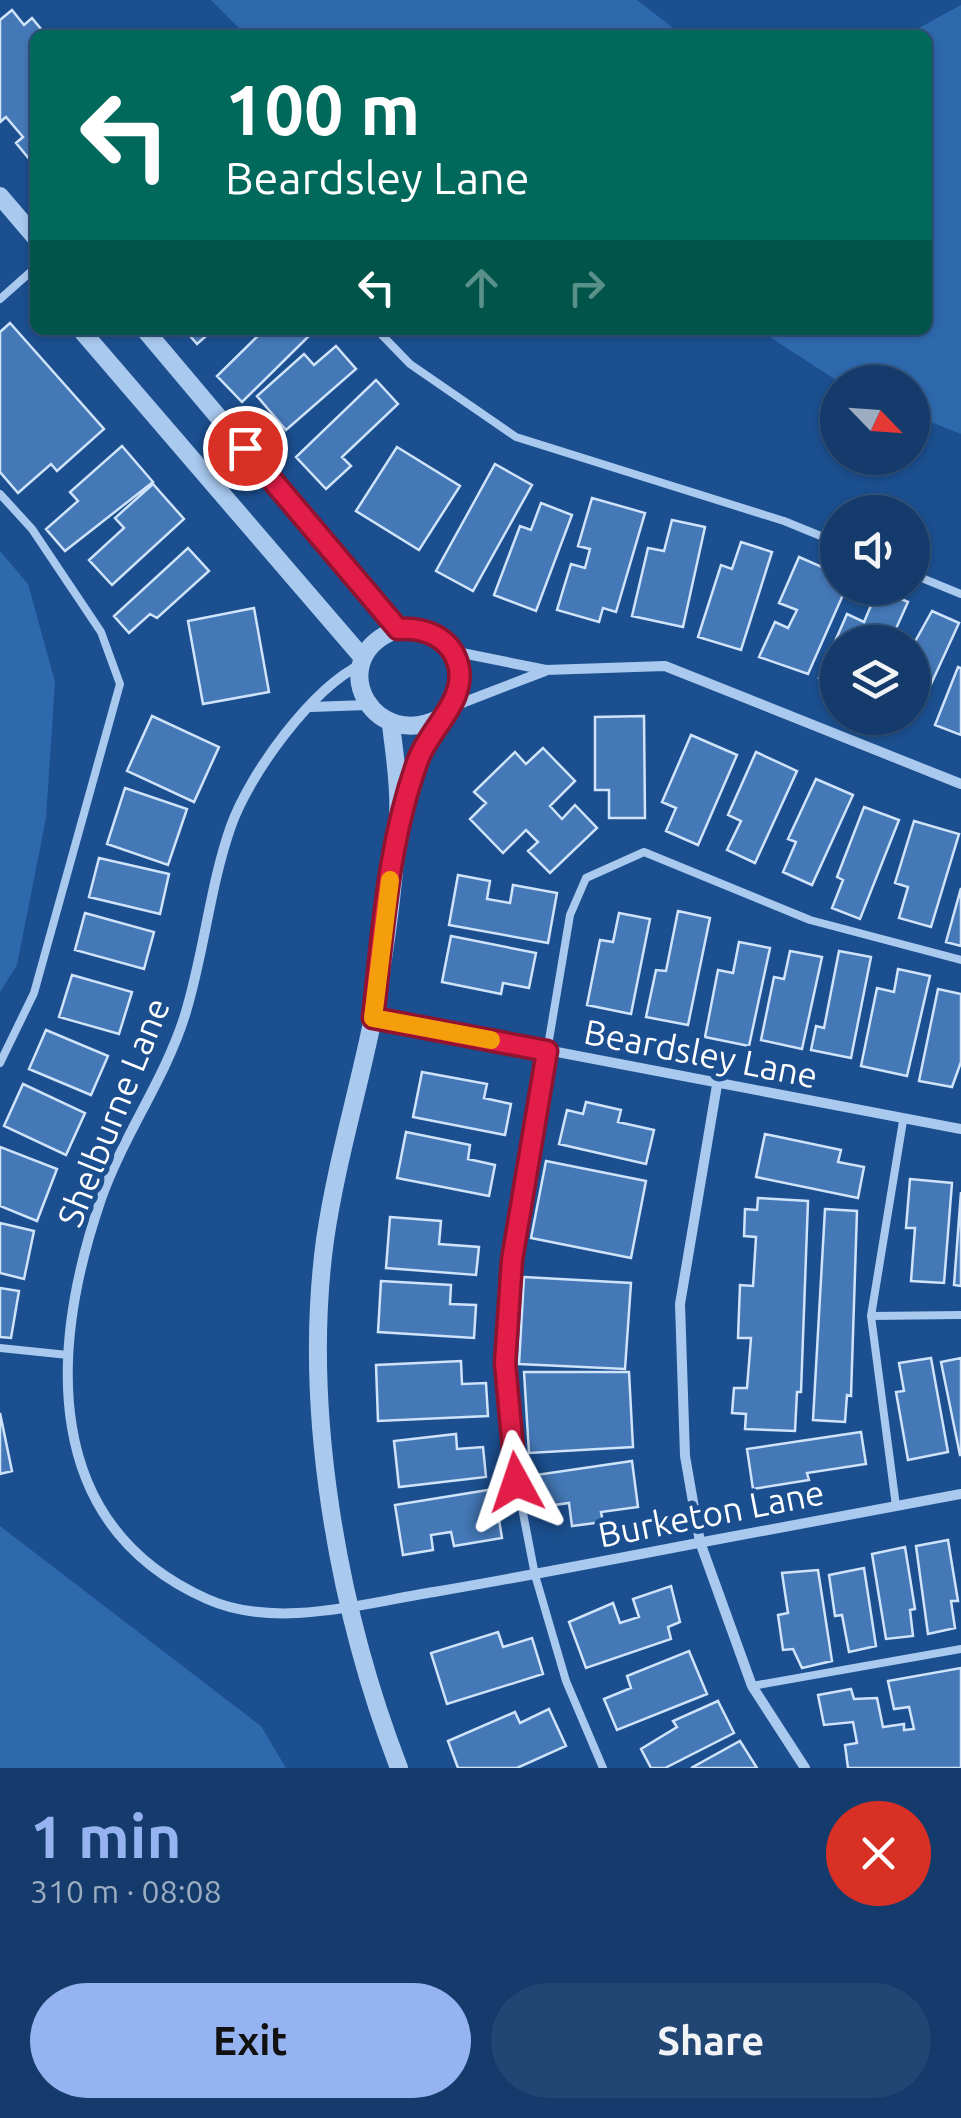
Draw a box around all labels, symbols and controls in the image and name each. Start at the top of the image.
icon: left [60,70,190,200]
text: 100 m [225,70,420,148]
text: Beardsley Lane [225,152,530,203]
icon: left [349,260,404,315]
icon: ahead [454,260,509,315]
icon: right [559,260,614,315]
north arrow [820,365,930,475]
map controls [820,365,930,735]
pin [203,406,288,491]
icon: arrive [218,421,273,476]
button: sound [820,495,930,605]
button: layers [820,625,930,735]
street label: Shelburne Lane [49,992,177,1232]
street label: Beardsley Lane [581,1011,821,1095]
position arrow [464,1430,568,1534]
street label: Burketon Lane [595,1472,827,1554]
button: close [826,1801,931,1906]
text: 1 min [30,1802,182,1869]
text: 310 m · 08:08 [30,1873,222,1909]
button: Exit [30,1983,471,2098]
button: Share [491,1983,931,2098]

